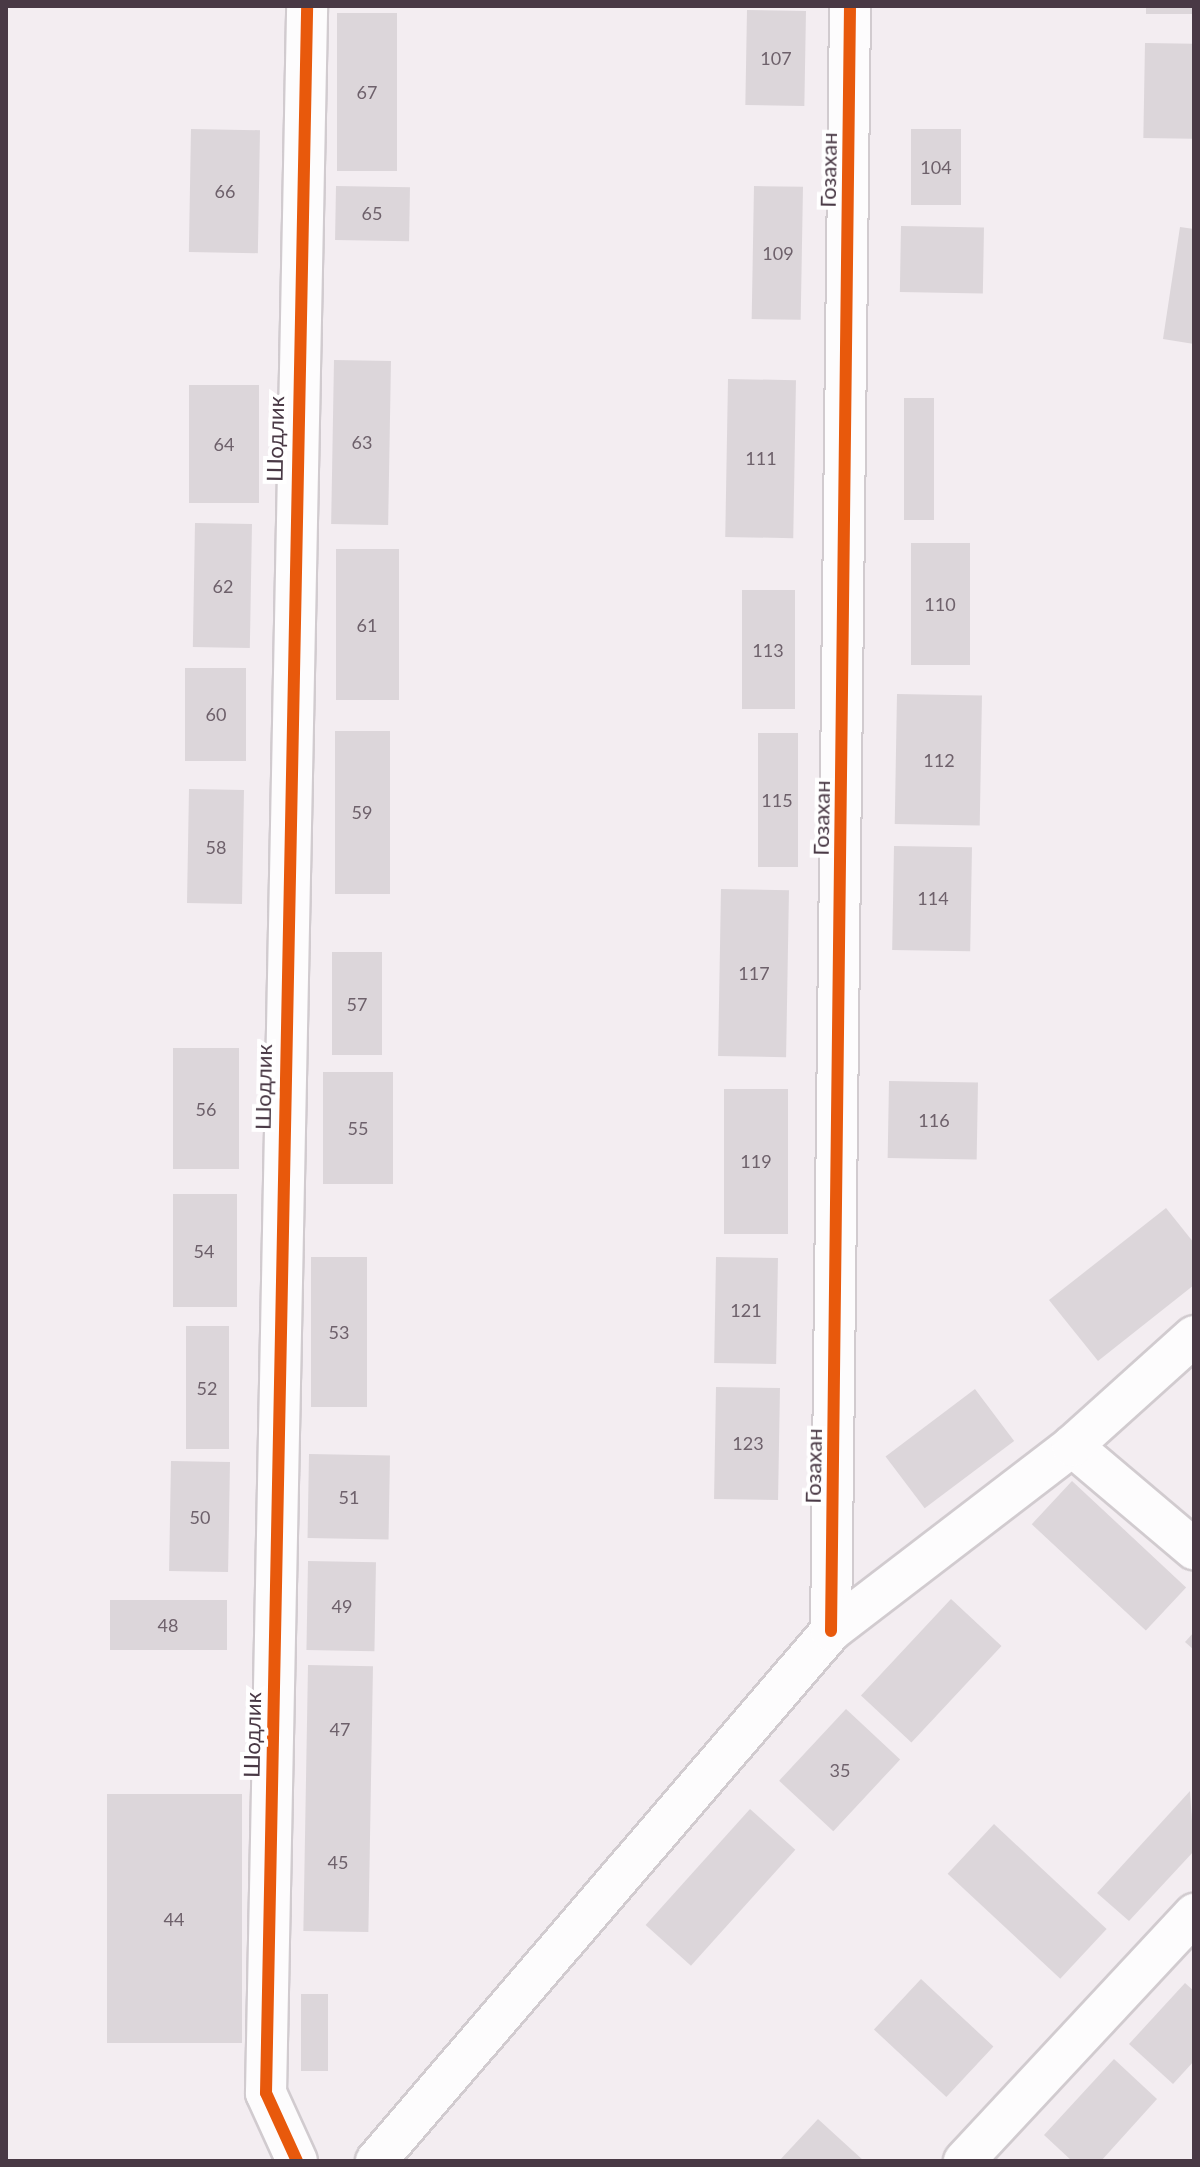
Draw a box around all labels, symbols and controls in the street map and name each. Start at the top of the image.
house number: 107 [760,47,792,69]
house number: 67 [357,81,377,103]
street label: Гозахан [814,132,842,208]
house number: 104 [920,156,952,178]
house number: 66 [215,180,235,202]
house number: 65 [362,202,382,224]
house number: 109 [762,242,794,264]
street label: Шодлик [261,396,289,482]
house number: 63 [352,431,372,453]
house number: 64 [214,433,234,455]
house number: 111 [745,447,777,469]
house number: 62 [213,575,233,597]
house number: 110 [924,593,956,615]
house number: 61 [357,614,377,636]
house number: 113 [752,639,784,661]
house number: 60 [206,703,226,725]
house number: 112 [923,749,955,771]
street label: Гозахан [807,780,835,856]
house number: 115 [761,789,793,811]
house number: 59 [352,801,372,823]
house number: 58 [206,836,226,858]
house number: 114 [917,887,949,909]
house number: 117 [738,962,770,984]
house number: 57 [347,993,367,1015]
street label: Шодлик [249,1044,277,1130]
house number: 56 [196,1098,216,1120]
house number: 116 [918,1109,950,1131]
house number: 55 [348,1117,368,1139]
house number: 119 [740,1150,772,1172]
house number: 54 [194,1240,214,1262]
house number: 121 [730,1299,762,1321]
house number: 53 [329,1321,349,1343]
house number: 52 [197,1377,217,1399]
street label: Гозахан [799,1428,827,1504]
house number: 123 [732,1432,764,1454]
house number: 51 [339,1486,359,1508]
house number: 50 [190,1506,210,1528]
house number: 49 [332,1595,352,1617]
house number: 48 [158,1614,178,1636]
street label: Шодлик [238,1692,266,1778]
house number: 47 [330,1718,350,1740]
house number: 35 [830,1759,850,1781]
house number: 45 [328,1851,348,1873]
house number: 44 [164,1908,184,1930]

